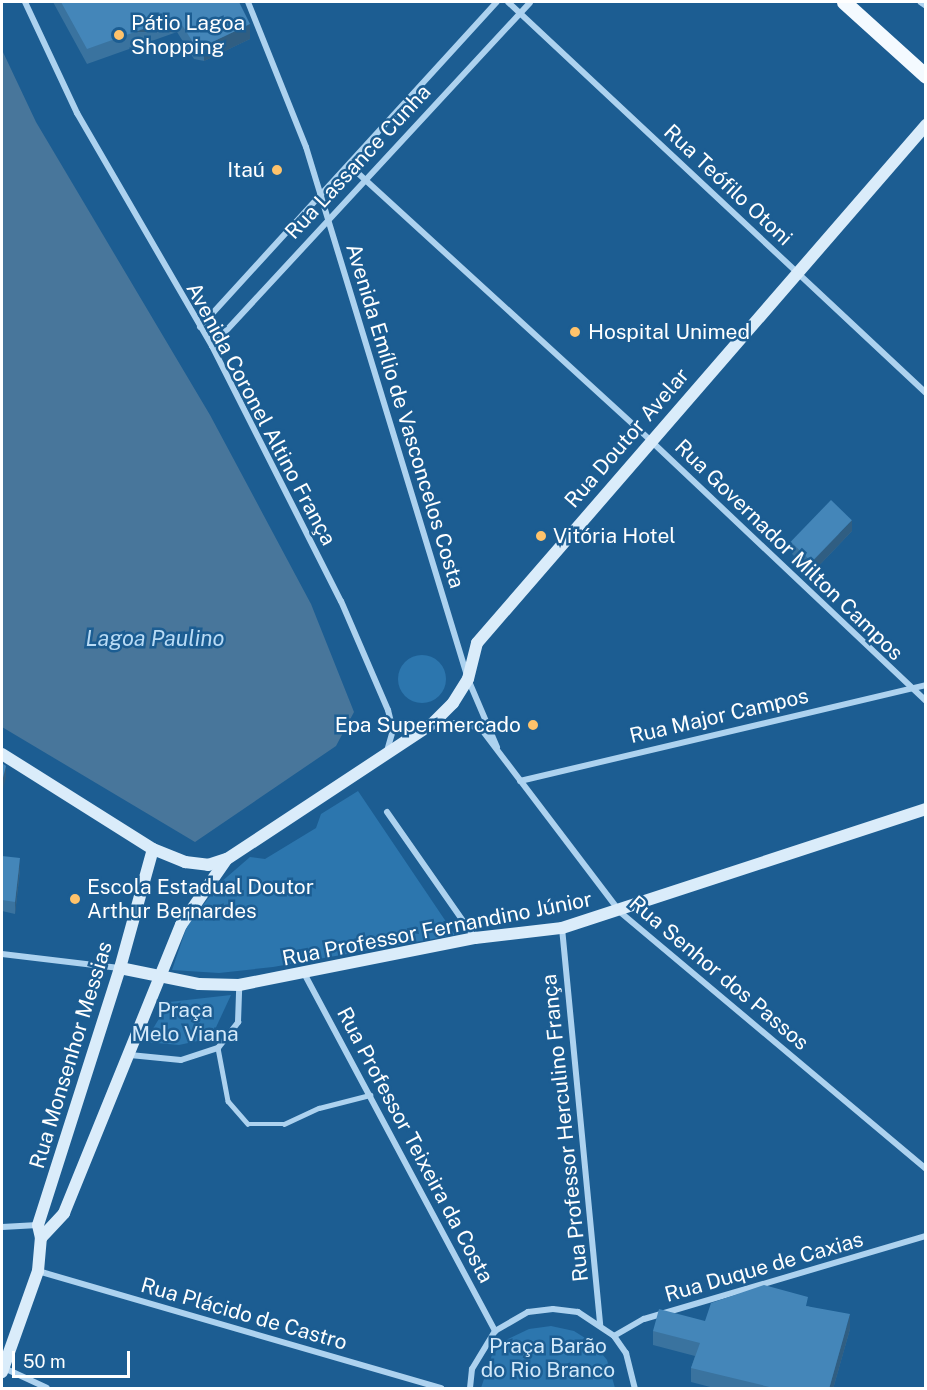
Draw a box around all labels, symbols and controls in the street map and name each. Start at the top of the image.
place label: Pátio Lagoa Shopping [131,10,245,60]
marker: Pátio Lagoa Shopping [112,28,126,42]
street label: Rua Lassance Cunha [280,79,436,245]
street label: Rua Teófilo Otoni [659,119,797,251]
place label: Itaú [227,157,265,183]
marker: Itaú [270,163,284,177]
street label: Avenida Emílio de Vasconcelos Costa [340,240,470,592]
street label: Avenida Coronel Altino França [181,278,341,550]
place label: Hospital Unimed [588,319,750,345]
marker: Hospital Unimed [566,323,584,341]
street label: Rua Doutor Avelar [560,363,694,513]
street label: Rua Governador Milton Campos [670,434,908,666]
place label: Vitória Hotel [553,523,676,549]
marker: Vitória Hotel [534,529,548,543]
water label: Lagoa Paulino [86,626,224,652]
street label: Rua Major Campos [627,683,811,749]
place label: Epa Supermercado [335,712,521,738]
marker: Epa Supermercado [526,718,540,732]
place label: Escola Estadual Doutor Arthur Bernardes [87,874,314,924]
street label: Rua Professor Fernandino Júnior [280,887,594,971]
street label: Rua Senhor dos Passos [624,890,814,1056]
marker: Escola Estadual Doutor Arthur Bernardes [68,892,82,906]
street label: Rua Monsenhor Messias [24,938,118,1172]
street label: Rua Professor Herculino França [536,973,594,1283]
park label: Praça Melo Viana [131,997,239,1047]
street label: Rua Professor Teixeira da Costa [331,1003,499,1287]
street label: Rua Duque de Caxias [662,1227,866,1307]
street label: Rua Plácido de Castro [138,1272,350,1356]
park label: Praça Barão do Rio Branco [481,1333,615,1383]
scale bar [15,1339,134,1377]
text: 50 m [23,1351,66,1372]

